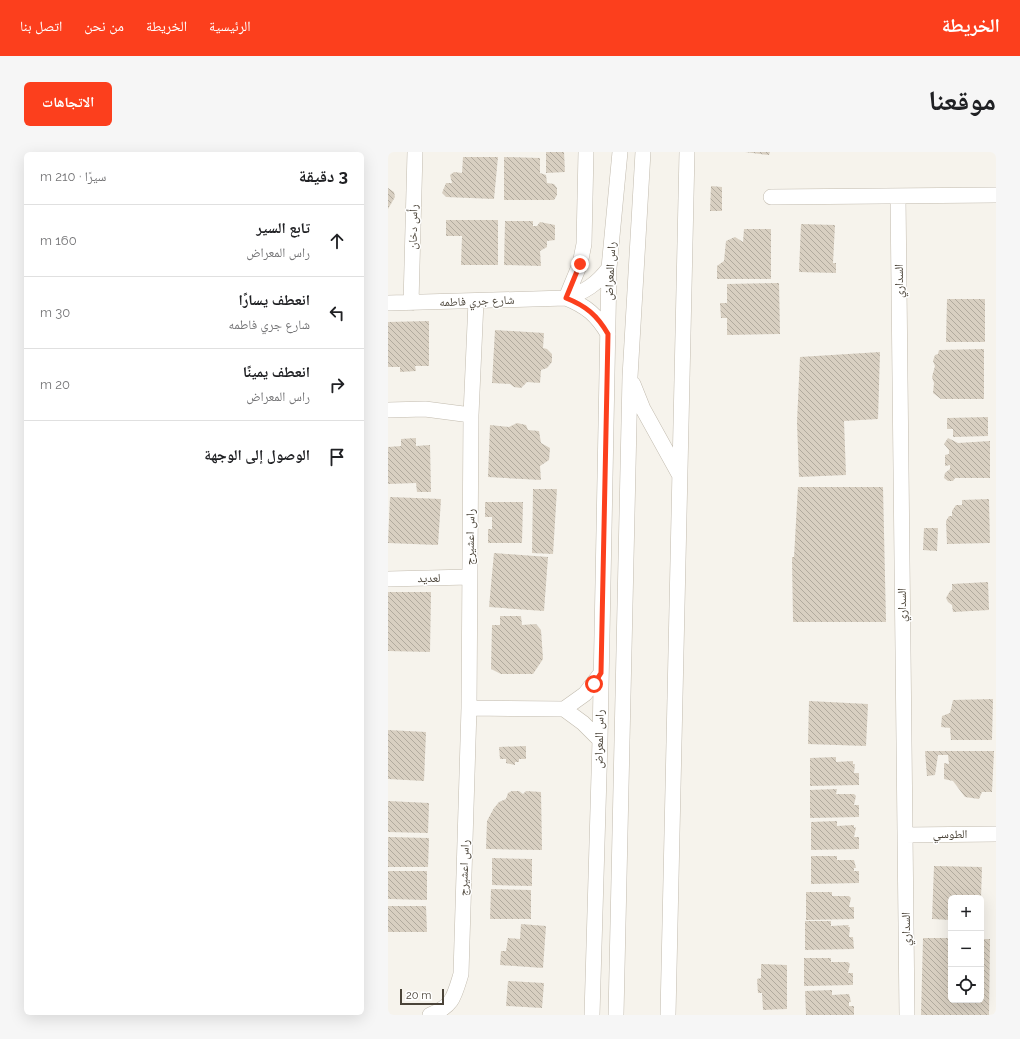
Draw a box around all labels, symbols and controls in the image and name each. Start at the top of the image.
text: الخريطة [942,14,1000,36]
text: اتصل بنا [20,18,62,34]
text: من نحن [84,18,124,34]
text: الخريطة [146,18,187,34]
text: الرئيسية [209,18,251,34]
button: الاتجاهات [24,82,112,126]
text: موقعنا [928,84,996,117]
text: 3 دقيقة [299,166,348,186]
text: سيرًا · 210 m [40,169,106,184]
street label: رأس دخان [406,204,420,250]
text: تابع السير [256,219,310,237]
icon: ahead [326,230,348,252]
text: 160 m [40,233,77,248]
street label: راس المعراض [601,241,619,301]
text: راس المعراض [246,245,310,260]
route end [571,255,589,273]
street label: السداري [892,264,909,298]
text: انعطف يسارًا [238,291,310,309]
street label: شارع جري فاطمه [439,293,515,312]
icon: left [326,302,348,324]
text: 30 m [40,305,70,320]
text: شارع جري فاطمه [229,317,310,332]
text: انعطف يمينًا [243,363,310,381]
icon: right [326,374,348,396]
text: 20 m [40,377,70,392]
text: راس المعراض [246,389,310,404]
text: الوصول إلى الوجهة [204,446,310,464]
icon: arrive [326,446,348,468]
street label: راس اعشيرج [463,508,478,565]
street label: لعديد [417,571,441,585]
street label: السداري [895,588,912,622]
route start [585,675,603,693]
street label: راس المعراض [591,709,607,769]
street label: الطوسي [933,827,967,844]
street label: راس اعشيرج [456,839,472,896]
map controls [948,895,984,1003]
button: + [948,895,984,931]
street label: السداري [899,912,916,946]
button: − [948,931,984,967]
button: locate [948,967,984,1003]
scale bar [400,987,444,1006]
text: 20 m [406,989,431,1002]

